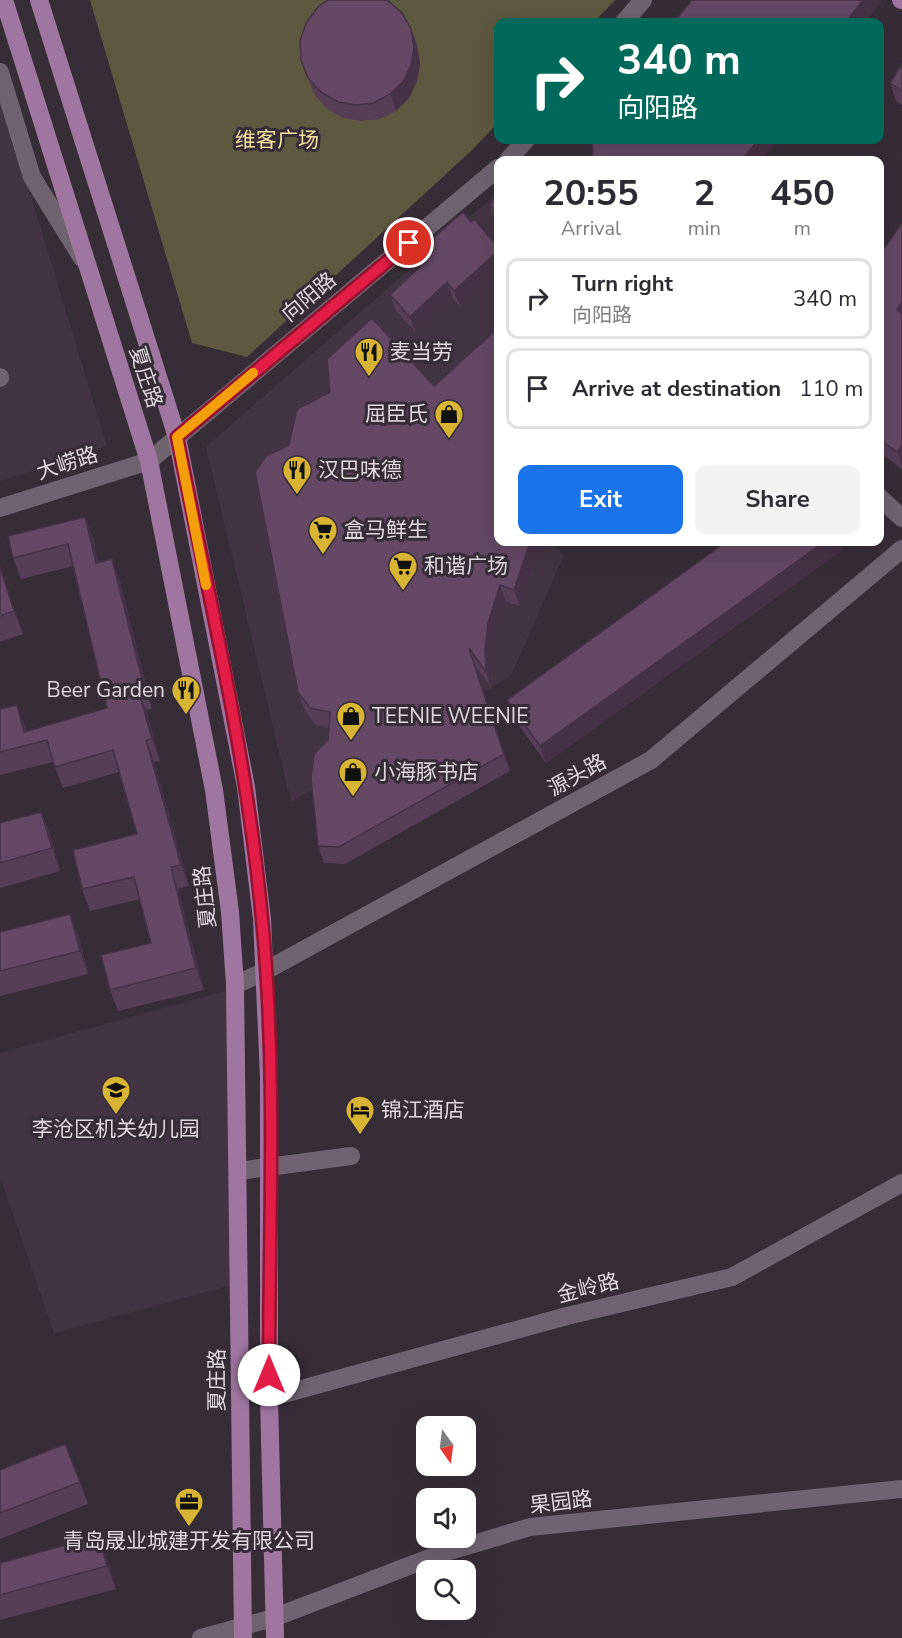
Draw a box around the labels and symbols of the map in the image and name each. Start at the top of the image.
park label: 维客广场 [235,126,319,154]
pin [383,217,434,268]
street label: 向阳路 [276,266,342,328]
restaurant icon: 麦当劳 [353,336,385,378]
place label: 麦当劳 [390,338,453,366]
street label: 夏庄路 [123,343,169,411]
shop icon: 屈臣氏 [433,398,465,440]
place label: 屈臣氏 [365,400,428,428]
street label: 大崂路 [33,440,101,486]
restaurant icon: 汉巴味德 [281,454,313,496]
place label: 汉巴味德 [318,456,402,484]
supermarket icon: 盒马鲜生 [307,514,339,556]
place label: 盒马鲜生 [344,516,428,544]
supermarket icon: 和谐广场 [387,550,419,592]
place label: 和谐广场 [424,552,508,580]
restaurant icon: Beer Garden [170,674,202,716]
place label: Beer Garden [46,676,165,704]
shop icon: TEENIE WEENIE [335,700,367,742]
place label: TEENIE WEENIE [372,702,528,730]
street label: 源头路 [543,747,611,803]
shop icon: 小海豚书店 [337,756,369,798]
place label: 小海豚书店 [374,758,479,786]
street label: 夏庄路 [188,864,222,930]
school or university icon: 李沧区机关幼儿园 [100,1074,132,1116]
hotel icon: 锦江酒店 [344,1094,376,1136]
place label: 锦江酒店 [381,1096,465,1124]
place label: 李沧区机关幼儿园 [32,1115,200,1143]
street label: 金岭路 [554,1267,622,1309]
position arrow [237,1343,301,1407]
street label: 夏庄路 [203,1349,231,1412]
north arrow [416,1416,476,1476]
street label: 果园路 [528,1484,594,1520]
office icon: 青岛晟业城建开发有限公司 [173,1486,205,1528]
place label: 青岛晟业城建开发有限公司 [63,1527,315,1555]

